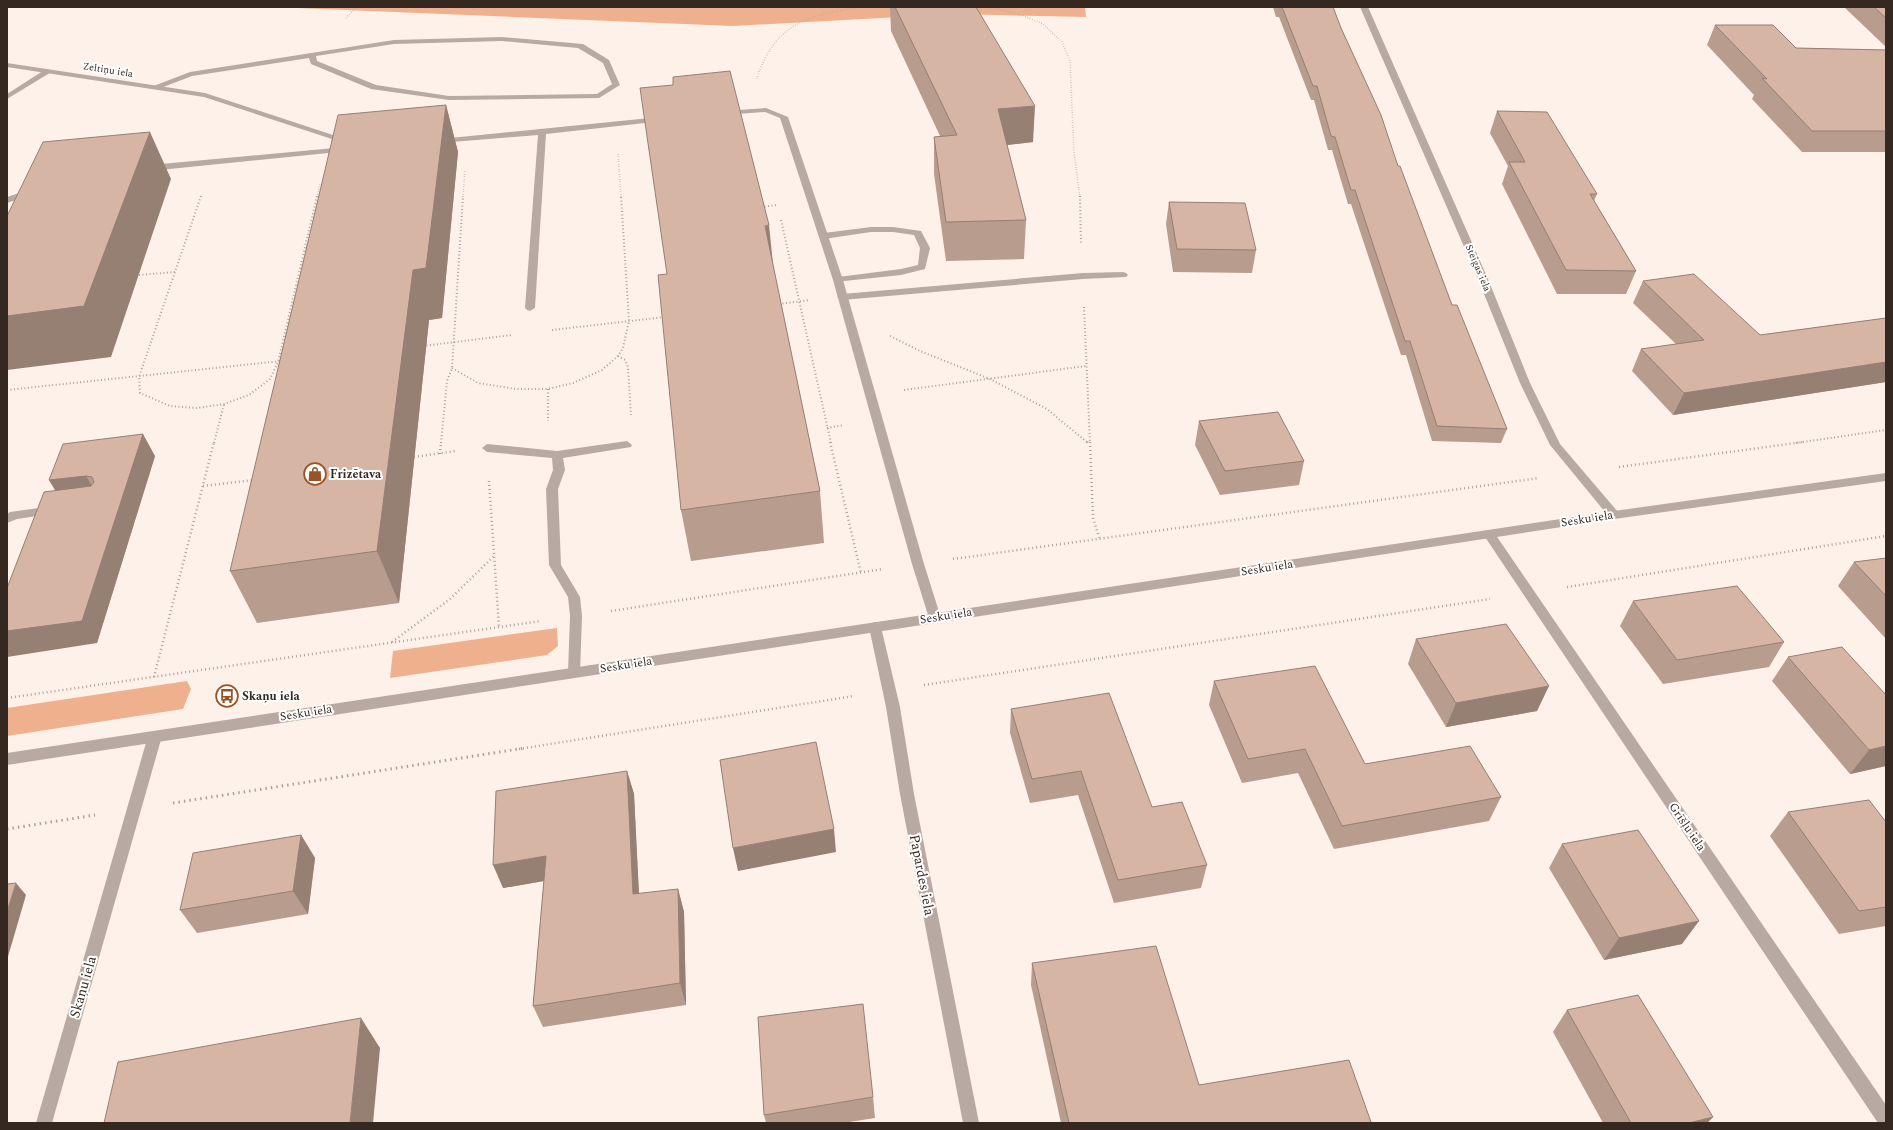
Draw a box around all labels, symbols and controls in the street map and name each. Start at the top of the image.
street label: Zeltiņu iela [82,58,134,82]
street label: Steigas iela [1461,242,1495,294]
shop icon: Frizētava [302,461,328,487]
place label: Frizētava [330,465,382,484]
street label: Sesku iela [1559,505,1615,533]
street label: Sesku iela [1239,554,1295,582]
street label: Sesku iela [918,602,974,630]
street label: Sesku iela [598,651,654,679]
bus stop icon: Skaņu iela [214,683,240,709]
place label: Skaņu iela [242,687,301,706]
street label: Sesku iela [278,699,334,727]
street label: Grīšļu iela [1664,799,1710,855]
street label: Papardes iela [904,833,940,917]
street label: Skaņu iela [64,953,102,1020]

